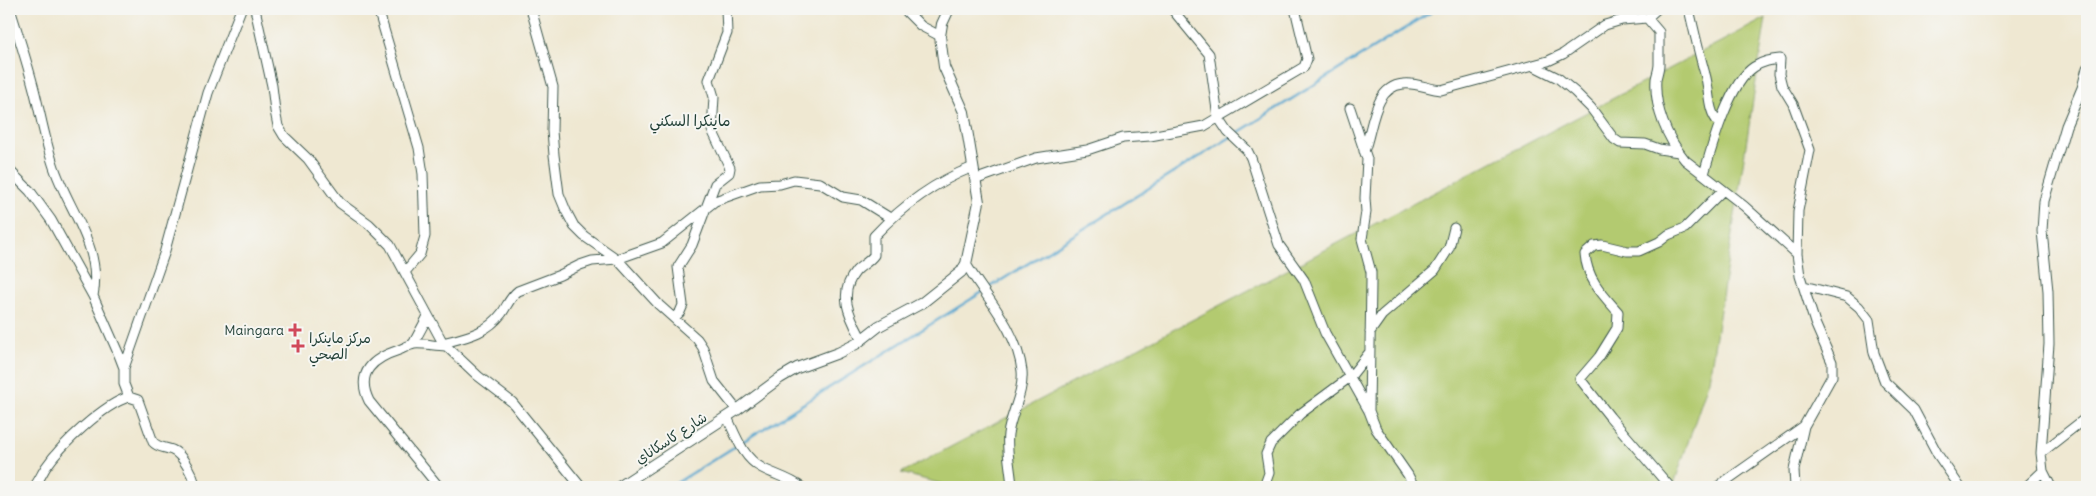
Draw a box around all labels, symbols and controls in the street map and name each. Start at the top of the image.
district label: ماينكرا السكني [649,111,731,134]
place label: Maingara [224,321,284,339]
marker: Maingara [288,323,302,337]
place label: مركز ماينكرا الصحي [309,329,371,367]
marker: مركز ماينكرا الصحي [291,339,305,353]
street label: شارع كاسكاناي [632,408,711,470]

